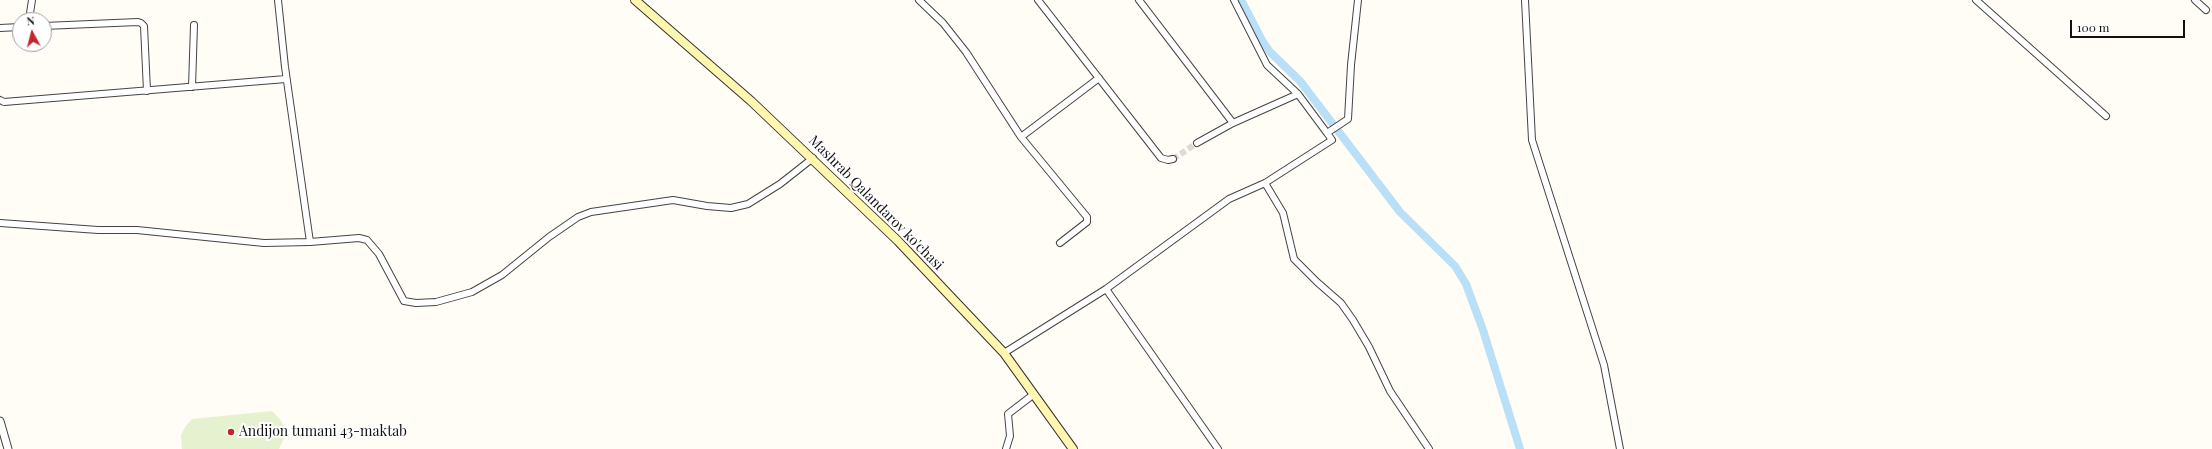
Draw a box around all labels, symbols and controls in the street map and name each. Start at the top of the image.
north arrow [12,12,52,52]
scale bar [2072,12,2187,38]
text: N [26,13,35,29]
text: 100 m [2077,19,2109,35]
street label: Mashrab Qalandarov ko'chasi [805,132,947,274]
place label: Andijon tumani 43-maktab [239,424,407,440]
marker: Andijon tumani 43-maktab [226,427,236,437]

